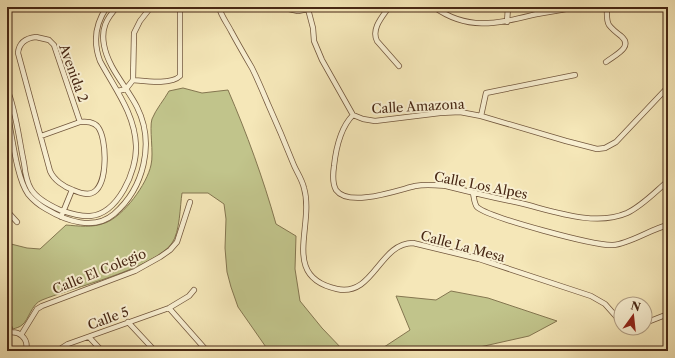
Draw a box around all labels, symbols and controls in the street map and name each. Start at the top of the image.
street label: Avenida 2 [56,41,92,104]
street label: Calle Amazona [371,96,465,116]
street label: Calle Los Alpes [433,168,529,202]
street label: Calle La Mesa [419,227,507,265]
street label: Calle El Colegio [50,245,148,297]
north arrow [613,296,653,336]
text: N [629,298,642,314]
street label: Calle 5 [85,303,131,333]

